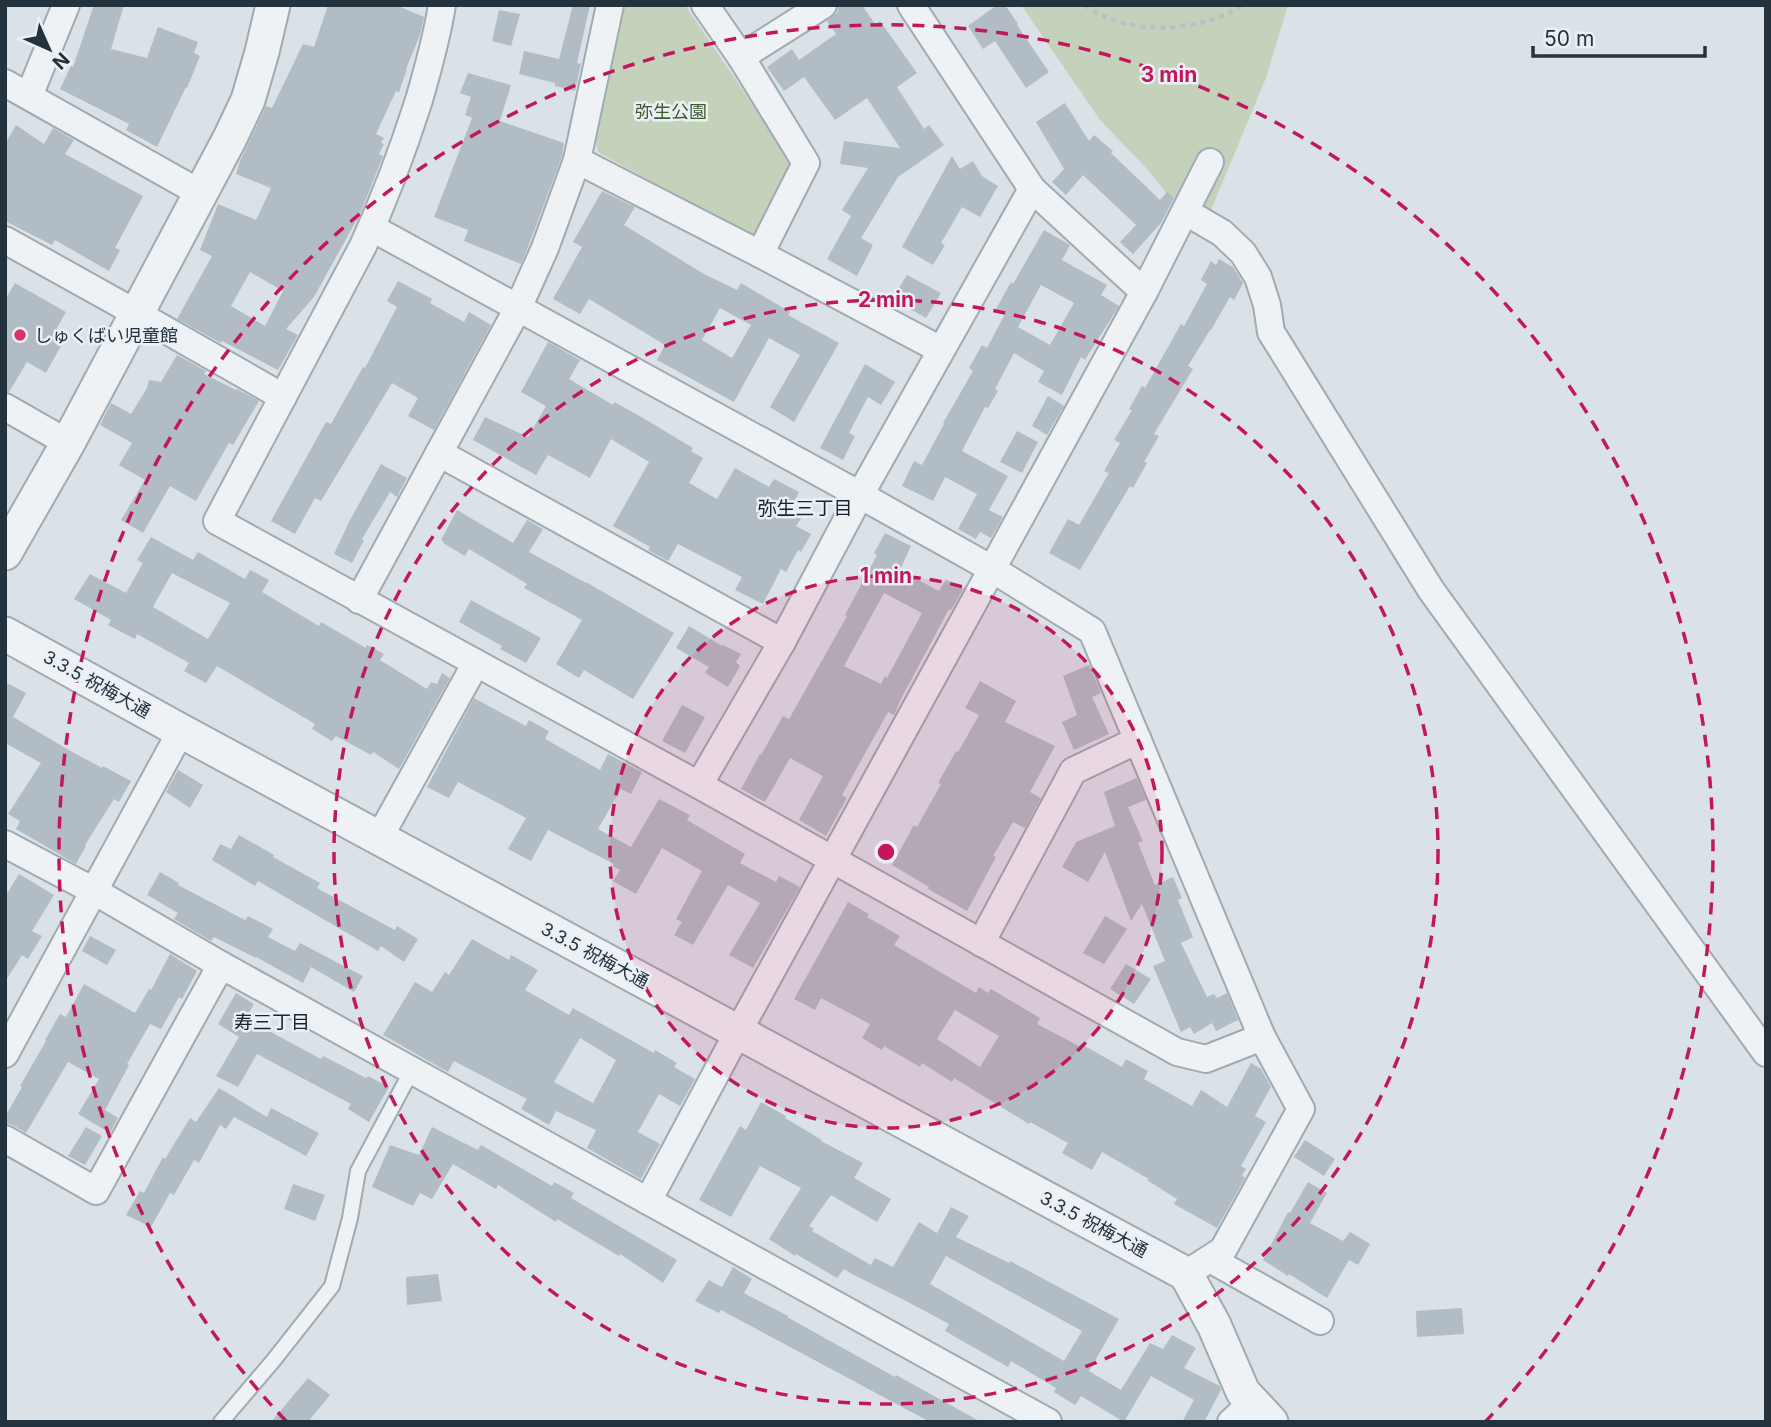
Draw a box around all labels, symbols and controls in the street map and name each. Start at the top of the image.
north arrow [14,14,84,84]
scale bar [1533,14,1704,58]
text: 50 m [1544,26,1594,51]
text: N [47,47,74,74]
text: 3 min [1141,62,1197,87]
park label: 弥生公園 [635,101,707,122]
text: 2 min [858,287,914,312]
place label: しゅくばい児童館 [34,325,178,346]
marker: しゅくばい児童館 [12,327,28,343]
district label: 弥生三丁目 [757,497,853,520]
text: 1 min [860,563,912,588]
street label: 3.3.5 祝梅大通 [40,646,154,722]
centre of rings [874,840,898,864]
street label: 3.3.5 祝梅大通 [538,918,652,992]
district label: 寿三丁目 [234,1011,310,1034]
street label: 3.3.5 祝梅大通 [1037,1187,1151,1261]

